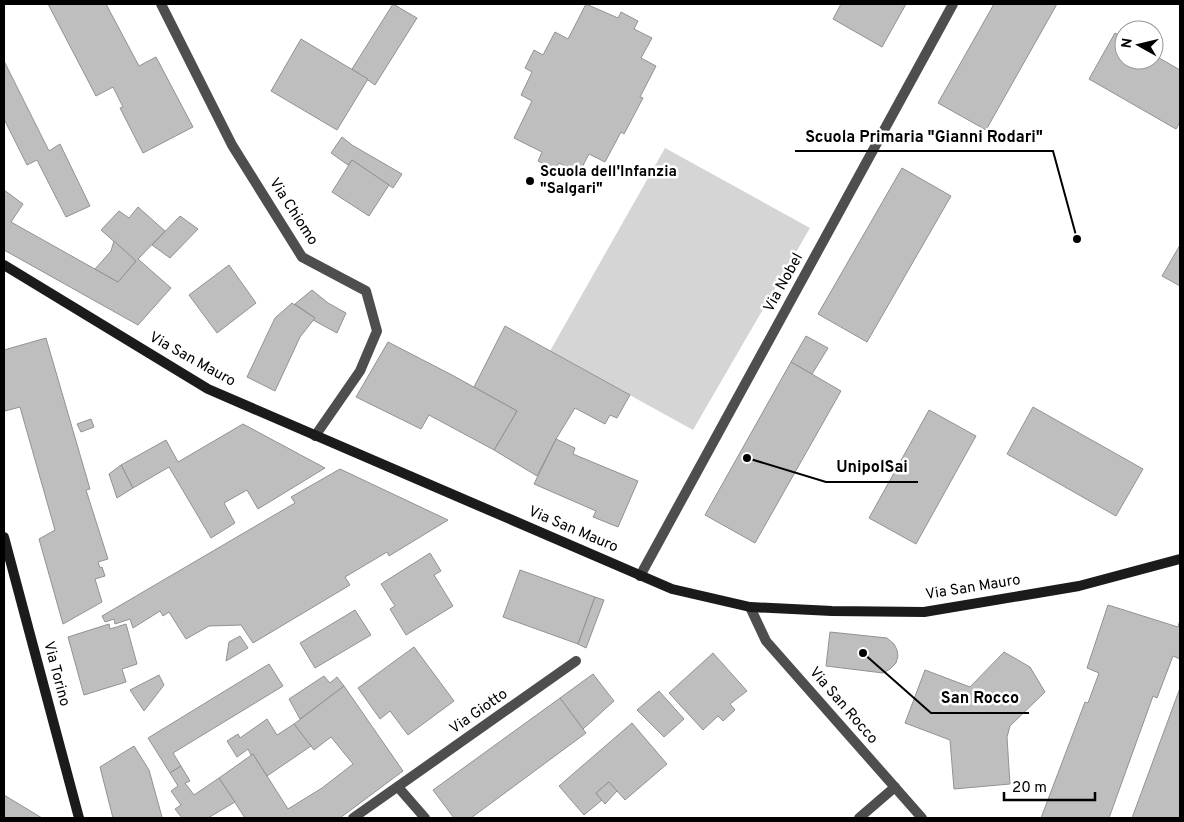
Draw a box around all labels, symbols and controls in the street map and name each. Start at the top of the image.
north arrow [1114,20,1164,70]
text: N [1118,37,1137,50]
callout: Scuola Primaria "Gianni Rodari" [795,120,1053,151]
text: Scuola Primaria "Gianni Rodari" [805,128,1043,148]
place label: Scuola dell'Infanzia "Salgari" [540,163,677,199]
street label: Via Chiomo [264,175,322,249]
marker: Scuola dell'Infanzia "Salgari" [524,175,536,187]
street label: Via Nobel [760,250,808,316]
street label: Via San Mauro [145,328,239,392]
callout: UnipolSai [826,451,918,482]
text: UnipolSai [836,458,908,478]
street label: Via San Mauro [525,503,621,557]
street label: Via San Mauro [924,571,1022,605]
street label: Via Torino [38,639,74,709]
street label: Via San Rocco [804,664,882,748]
callout: San Rocco [931,682,1029,713]
street label: Via Giotto [446,685,512,739]
text: San Rocco [941,689,1019,709]
scale bar [1004,770,1095,802]
text: 20 m [1012,779,1047,798]

